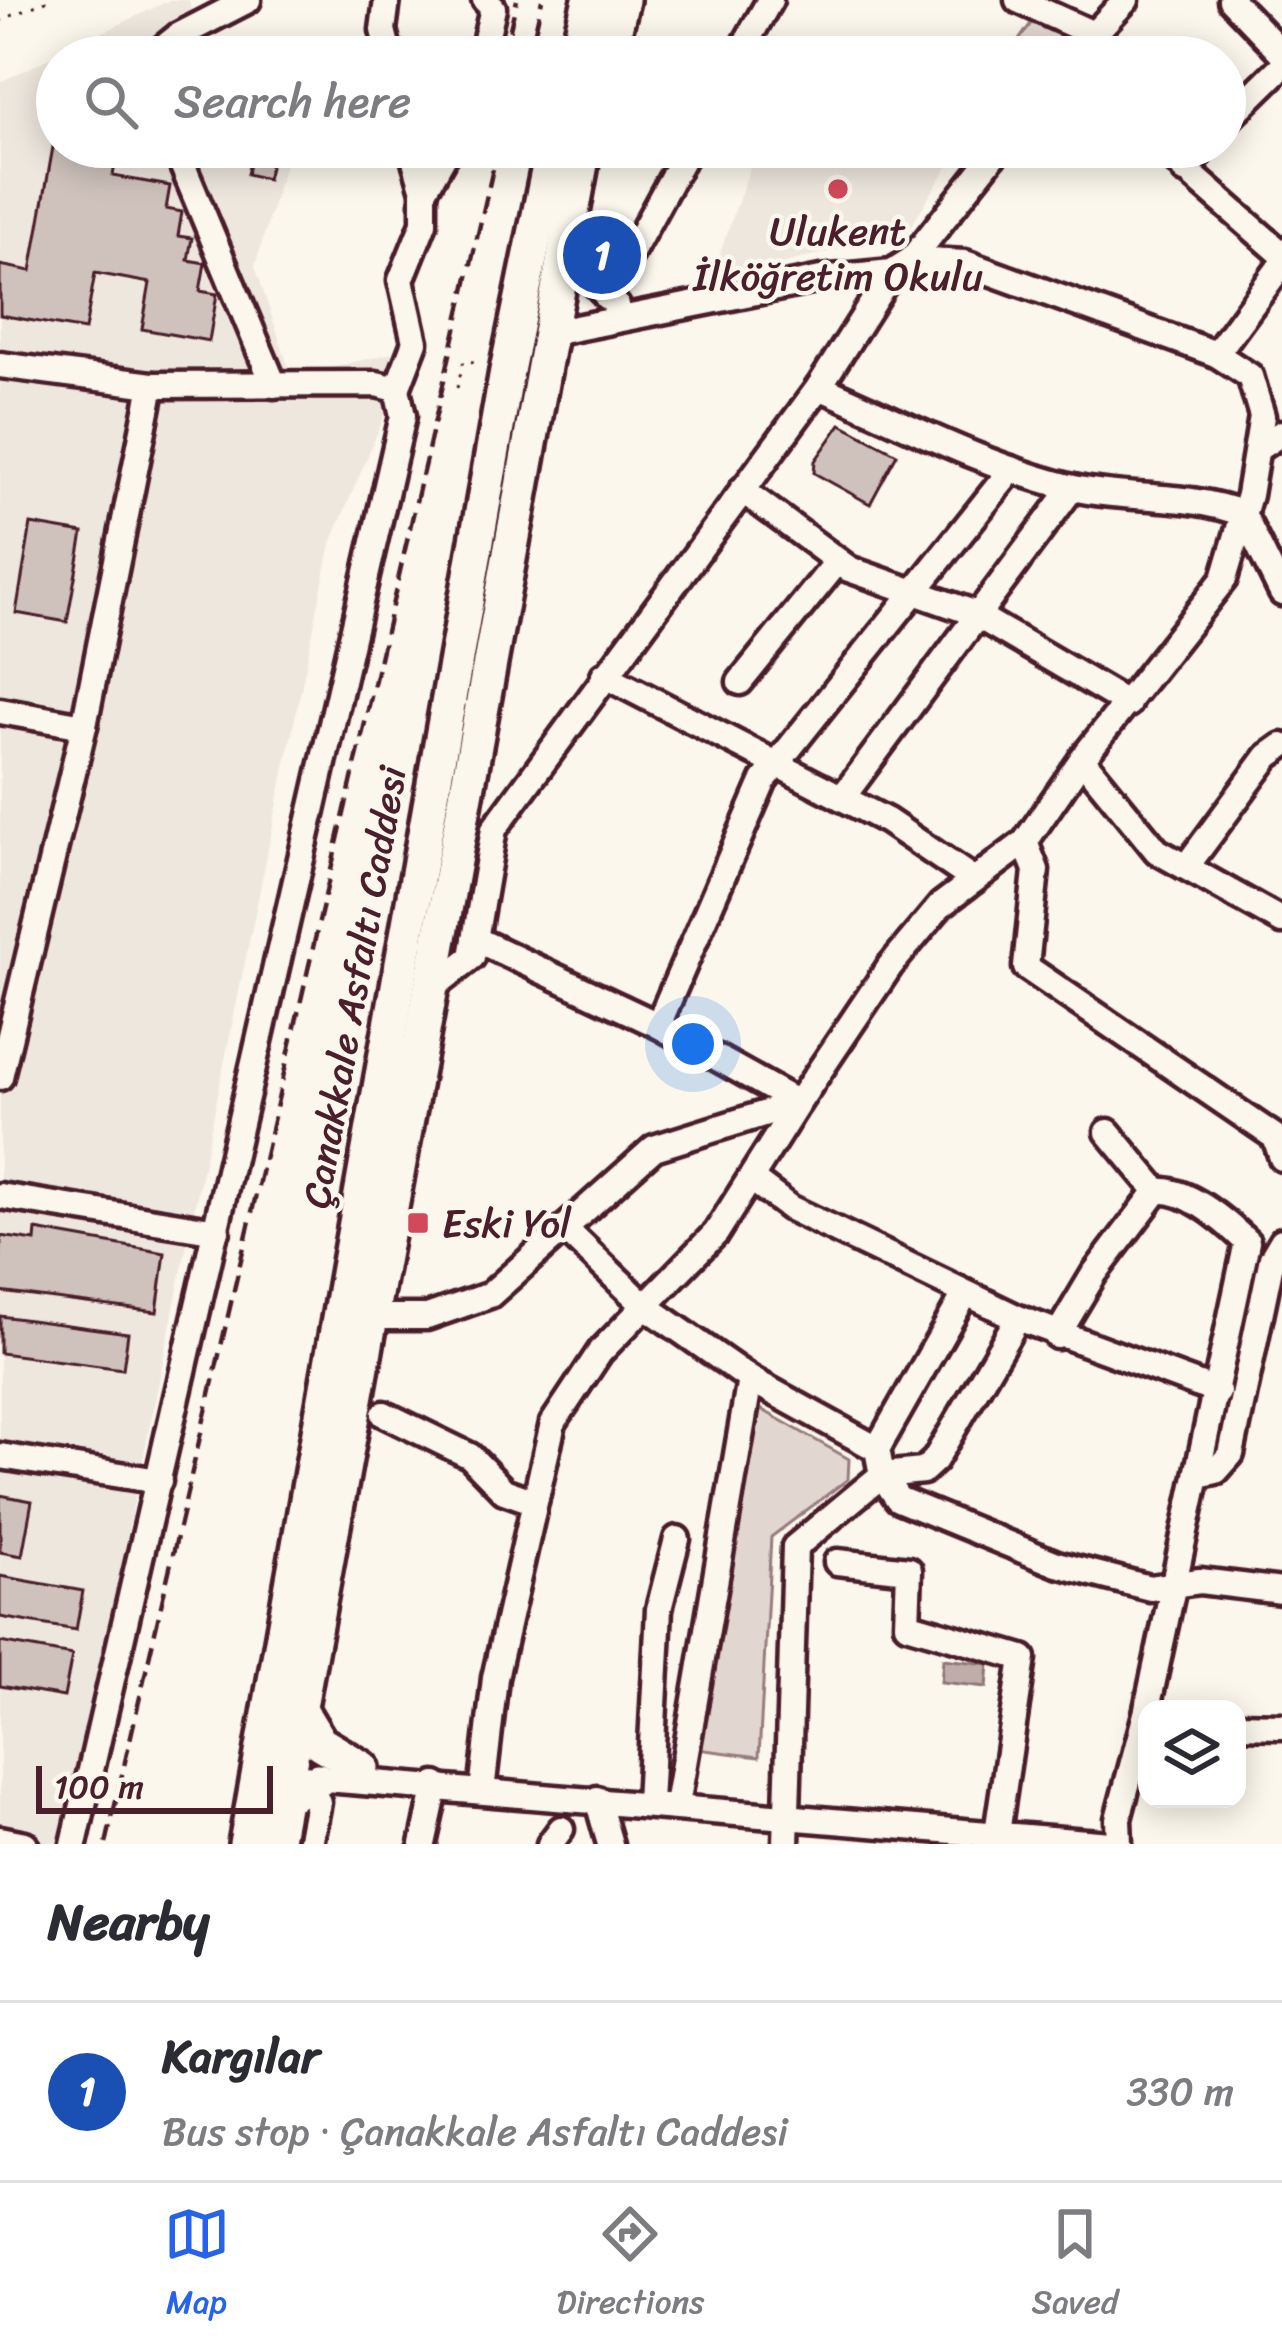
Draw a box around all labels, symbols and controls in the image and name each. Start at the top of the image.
search box [36,36,1246,168]
text: Search here [174,62,411,142]
icon: search [78,69,144,135]
marker: Ulukent İlköğretim Okulu [825,176,851,202]
place label: Ulukent İlköğretim Okulu [692,197,983,311]
pin: 1 [563,210,641,300]
street label: Çanakkale Asfaltı Caddesi [281,759,427,1213]
your location [663,1014,723,1074]
place label: Eski Yol [442,1189,572,1258]
marker: Eski Yol [405,1210,431,1236]
map controls [1138,1700,1246,1808]
button: layers [1138,1700,1246,1808]
text: 100 m [54,1758,144,1816]
scale bar [36,1760,273,1813]
text: Nearby [48,1877,209,1967]
text: Kargılar [162,2017,319,2097]
text: 1 [79,2057,95,2126]
text: 330 m [1126,2057,1234,2126]
text: Bus stop · Çanakkale Asfaltı Caddesi [162,2097,788,2166]
tab: Map [164,2201,230,2331]
tab: Directions [557,2201,704,2331]
tab: Saved [1031,2201,1118,2331]

